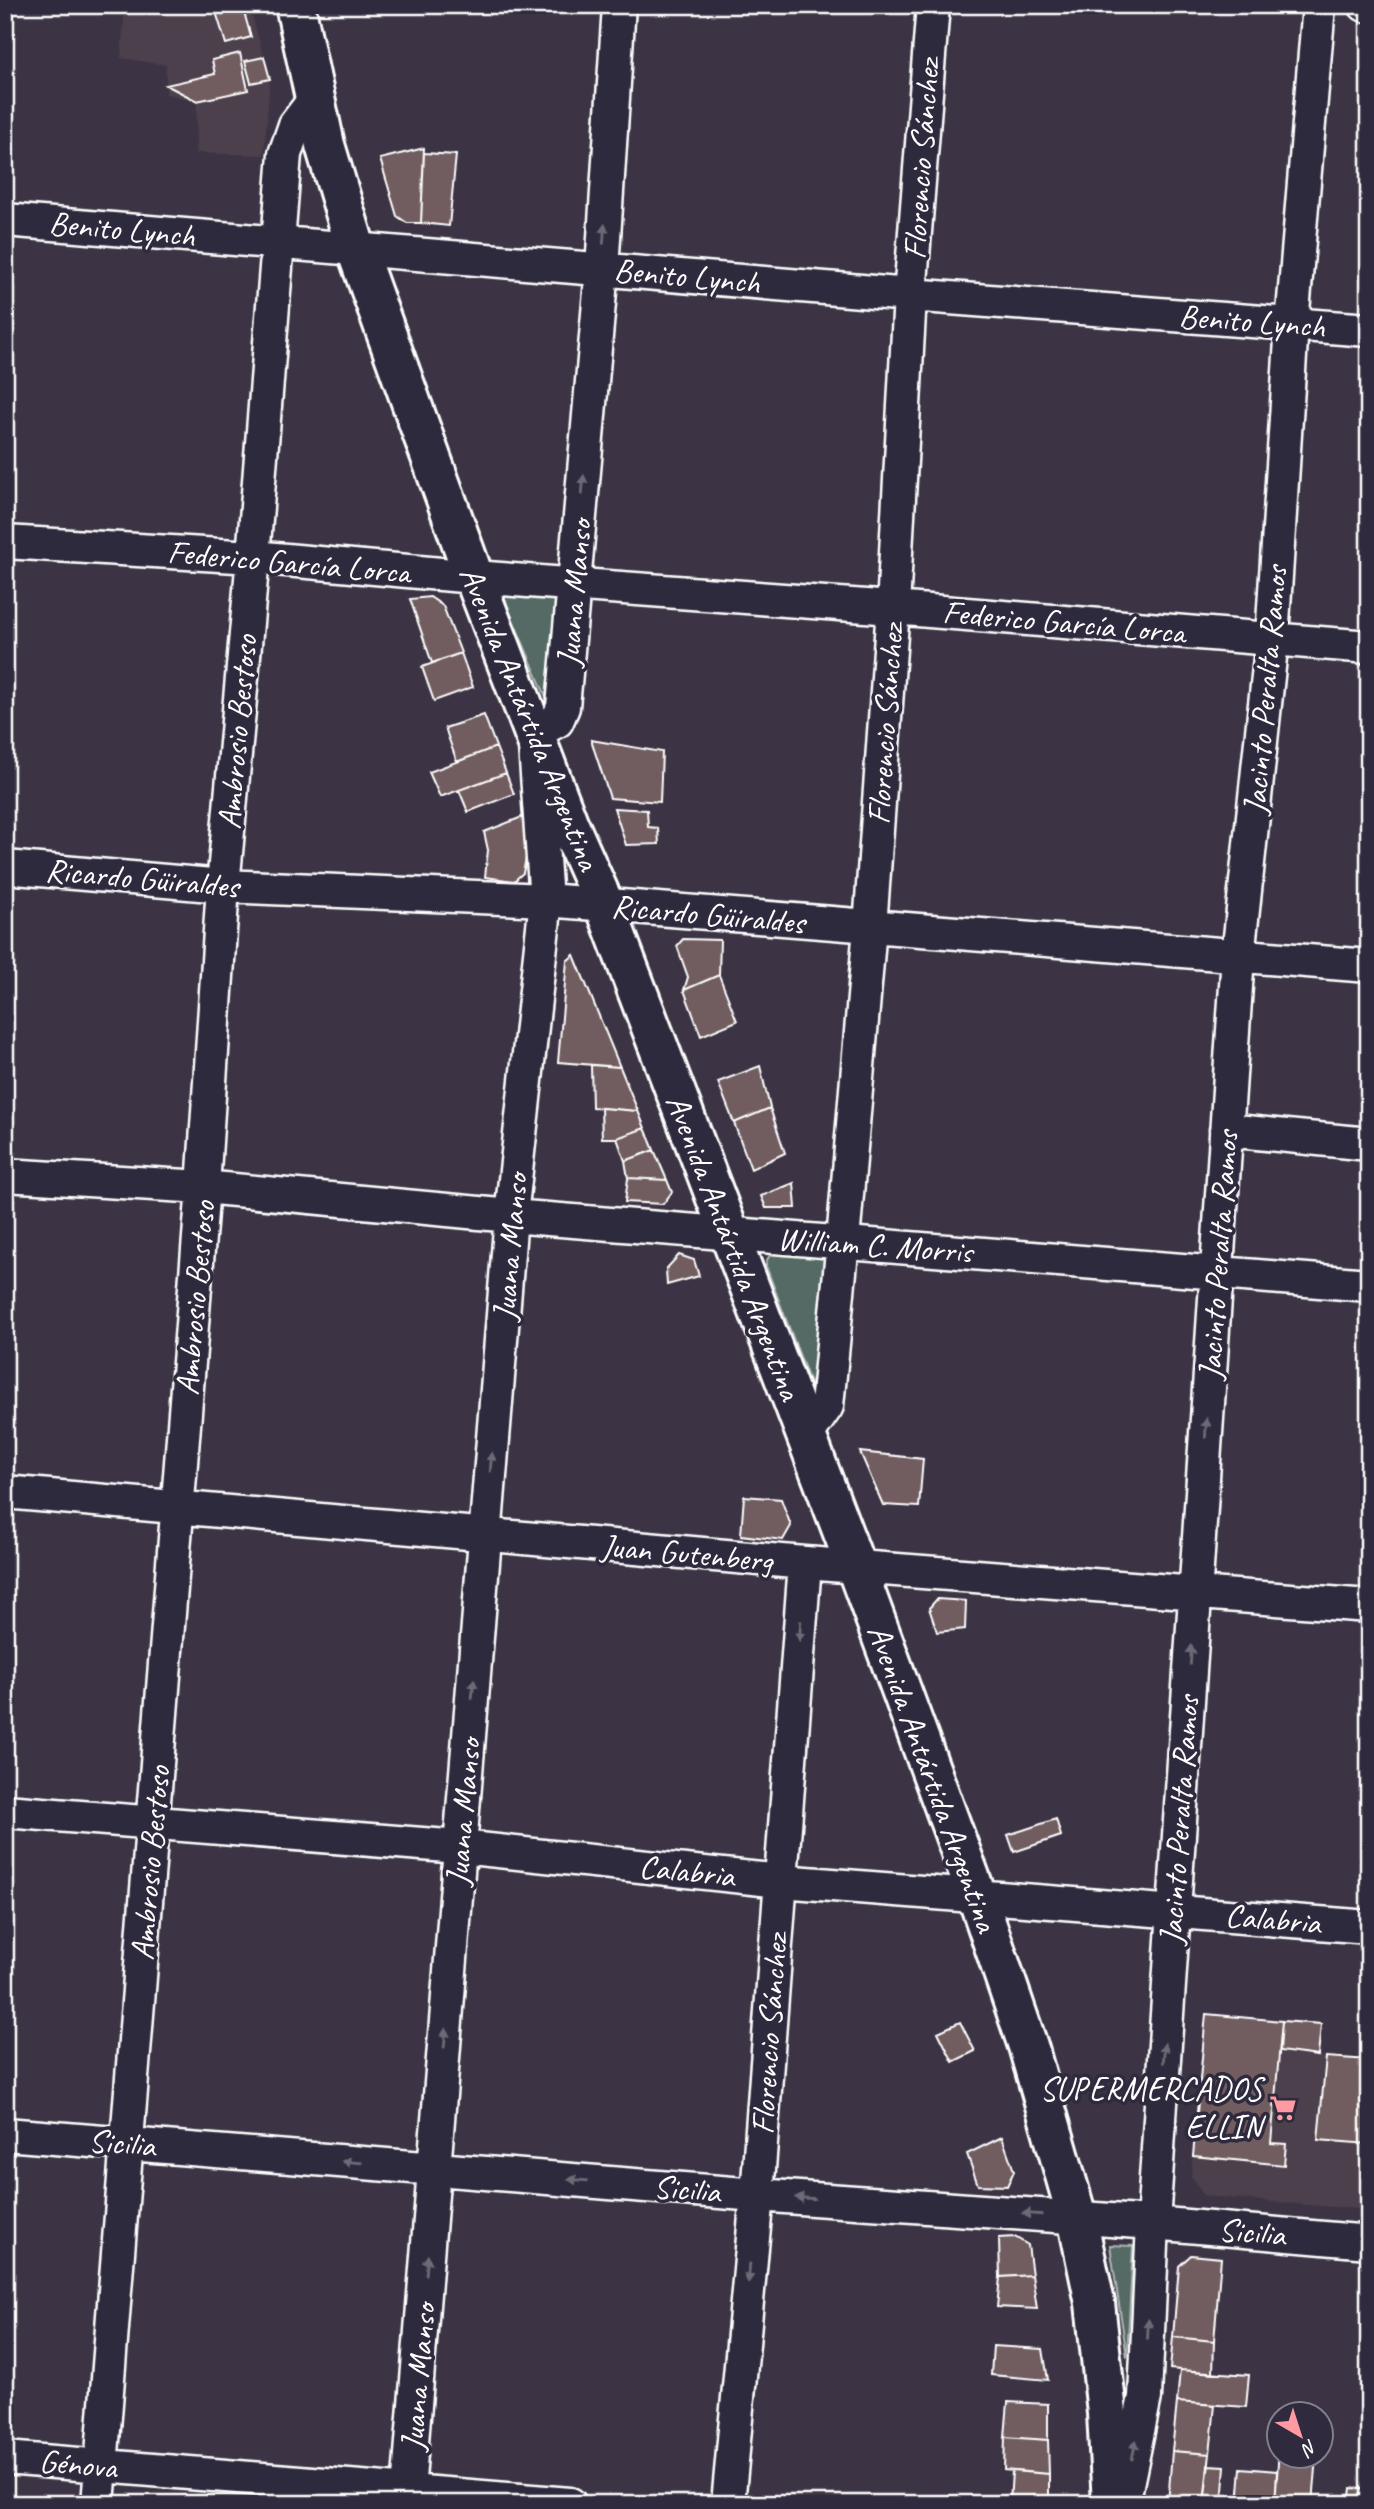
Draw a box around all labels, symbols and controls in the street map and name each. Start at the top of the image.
street label: Florencio Sánchez [893,54,949,261]
street label: Benito Lynch [47,202,198,256]
one-way arrow [599,223,610,245]
street label: Benito Lynch [612,249,763,303]
street label: Benito Lynch [1178,295,1327,347]
one-way arrow [578,474,589,496]
street label: Juana Manso [546,515,602,670]
street label: Federico García Lorca [166,530,414,594]
street label: Avenida Antártida Argentina [450,560,611,878]
street label: Jacinto Peralta Ramos [1233,561,1297,818]
street label: Federico García Lorca [941,590,1189,654]
street label: Florencio Sánchez [857,619,913,826]
street label: Ambrosio Bestoso [208,632,267,831]
street label: Ricardo Güiraldes [44,849,243,908]
street label: Ricardo Güiraldes [610,885,809,944]
street label: Avenida Antártida Argentina [656,1088,812,1407]
street label: Jacinto Peralta Ramos [1188,1127,1248,1383]
street label: Juana Manso [482,1169,538,1324]
street label: Ambrosio Bestoso [166,1198,225,1397]
street label: William C. Morris [776,1217,976,1273]
one-way arrow [1201,1417,1212,1439]
one-way arrow [486,1451,497,1473]
street label: Juan Gutenberg [598,1524,777,1582]
street label: Avenida Antártida Argentina [858,1619,1009,1939]
one-way arrow [794,1620,805,1642]
one-way arrow [1185,1644,1196,1666]
one-way arrow [468,1678,479,1700]
street label: Jacinto Peralta Ramos [1149,1692,1209,1948]
street label: Juana Manso [435,1734,491,1889]
street label: Ambrosio Bestoso [121,1763,180,1962]
street label: Calabria [637,1845,739,1897]
street label: Calabria [1224,1894,1325,1944]
street label: Florencio Sánchez [741,1929,797,2136]
one-way arrow [440,2027,451,2049]
one-way arrow [1159,2042,1170,2064]
place label: SUPERMERCADOS ELLIN [1039,2068,1266,2148]
supermarket icon: SUPERMERCADOS ELLIN [1268,2093,1298,2123]
street label: Sicilia [87,2119,160,2167]
one-way arrow [341,2156,363,2167]
street label: Sicilia [652,2165,725,2213]
one-way arrow [567,2174,589,2185]
one-way arrow [794,2192,816,2203]
one-way arrow [1021,2208,1043,2219]
street label: Sicilia [1217,2208,1290,2256]
one-way arrow [422,2254,433,2276]
one-way arrow [744,2262,755,2284]
street label: Juana Manso [390,2299,446,2454]
one-way arrow [1142,2318,1153,2340]
north arrow [1266,2400,1336,2470]
text: N [1295,2434,1322,2462]
one-way arrow [1128,2439,1139,2461]
street label: Génova [38,2440,120,2488]

